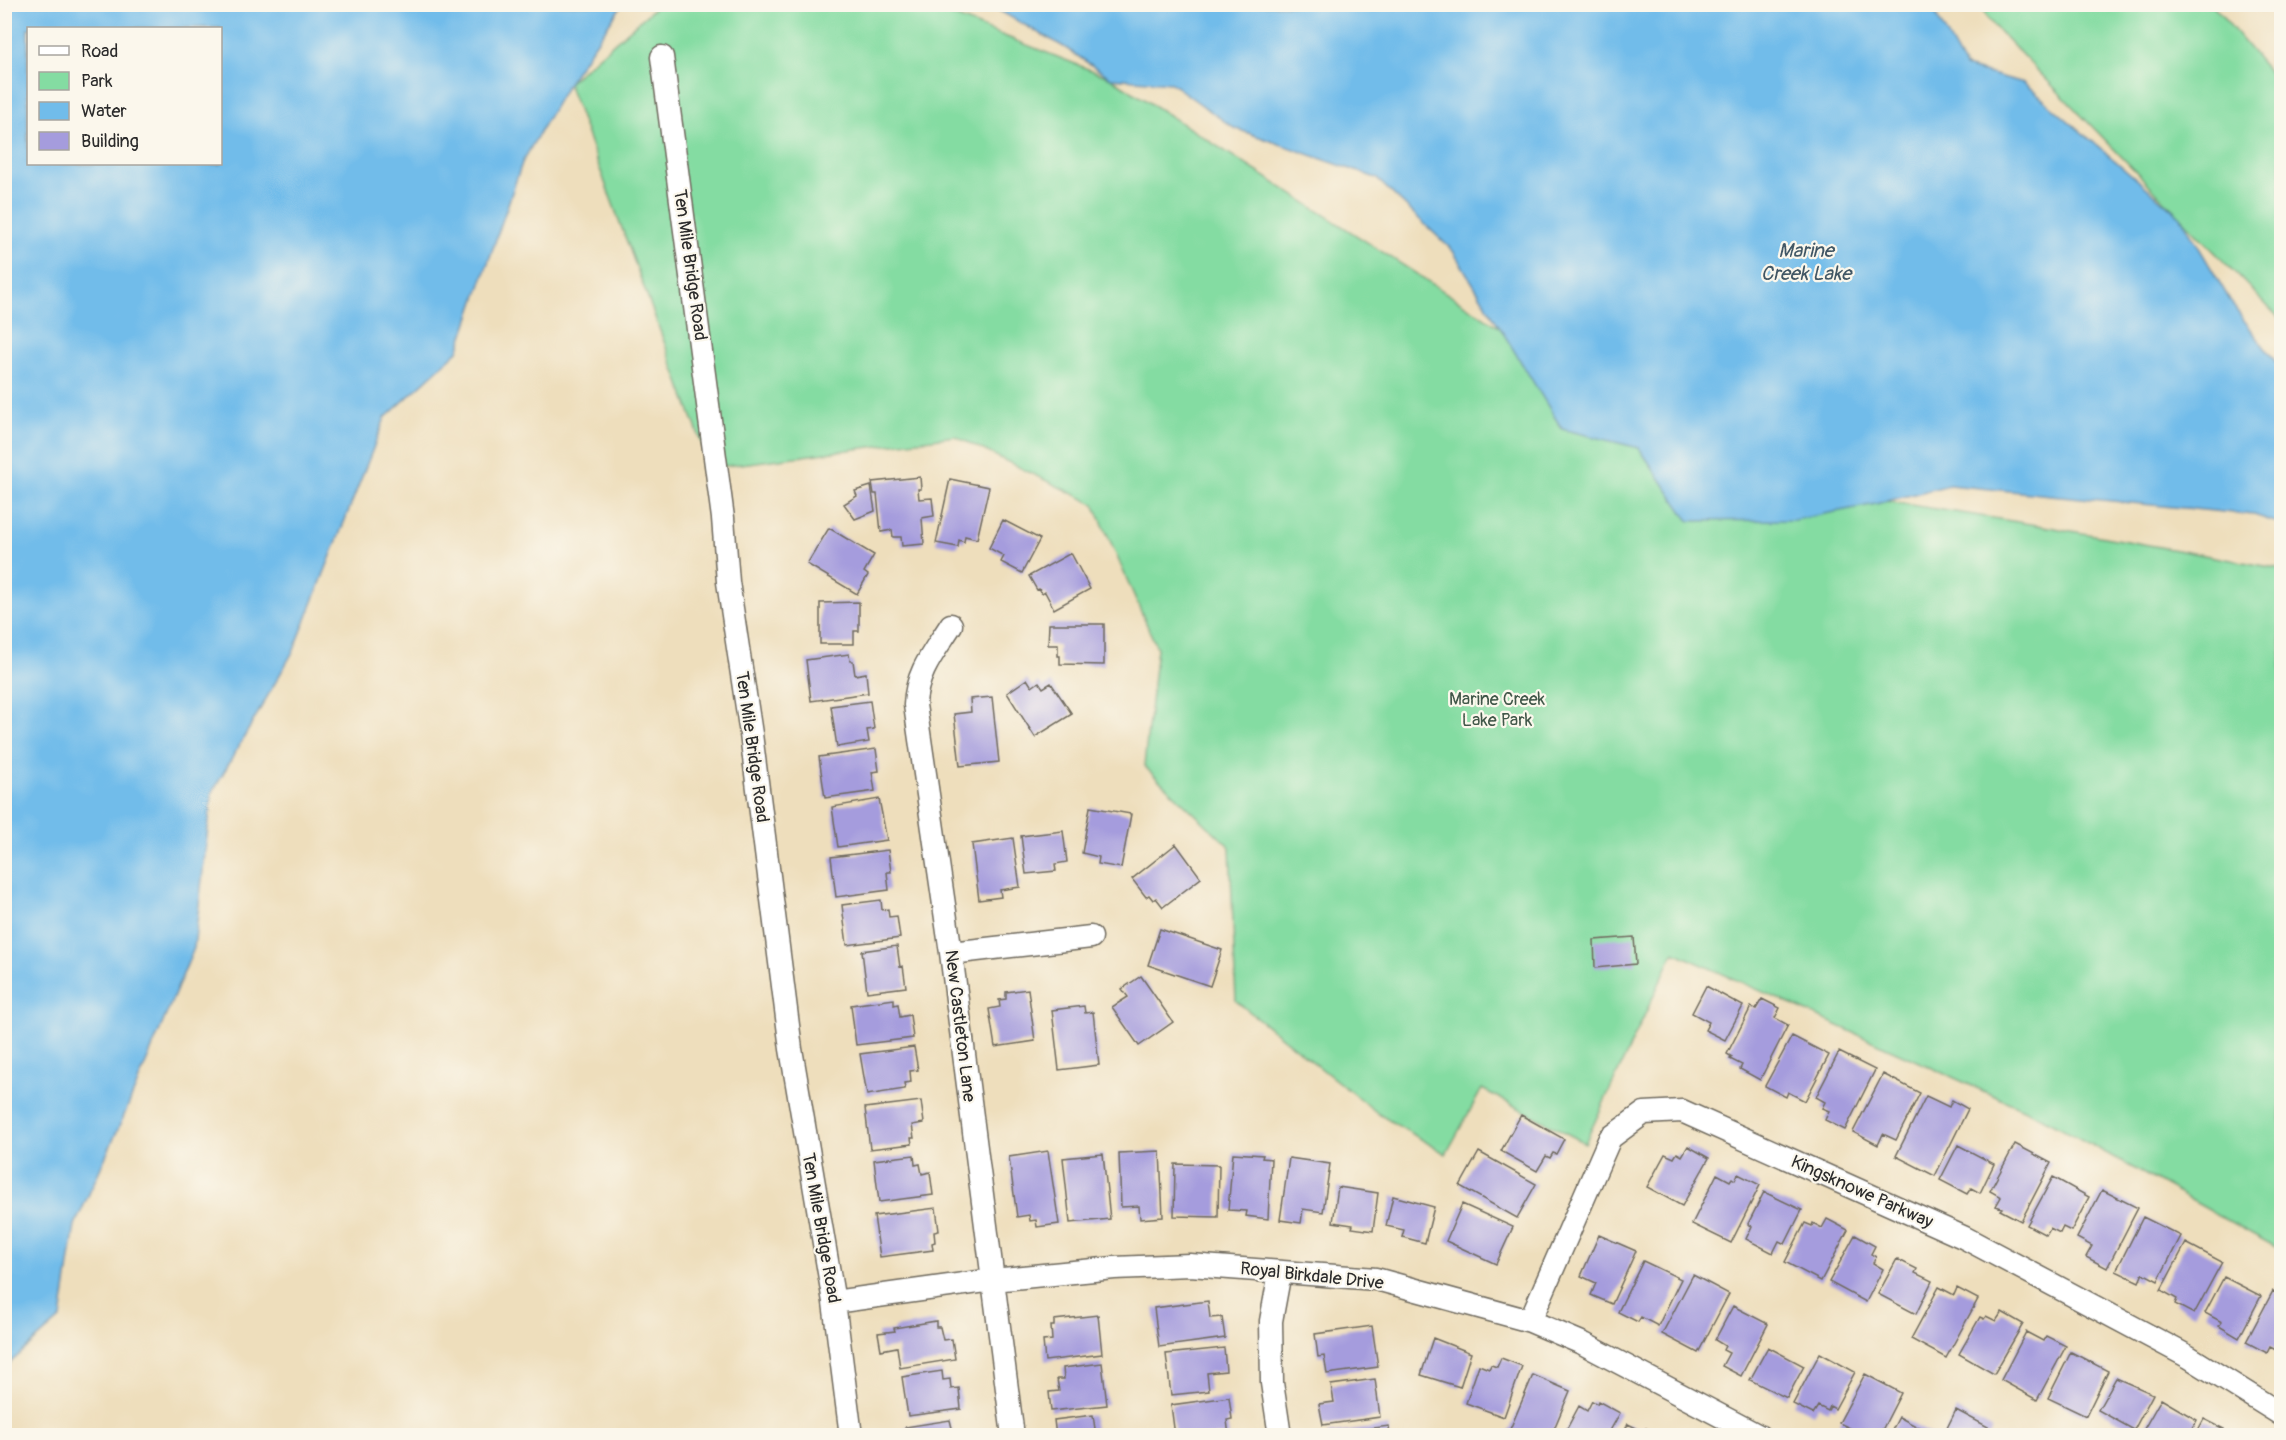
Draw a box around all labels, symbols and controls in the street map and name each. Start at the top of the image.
legend [27,27,222,165]
text: Road [81,40,118,63]
text: Park [81,70,113,93]
text: Water [81,100,127,123]
text: Building [81,130,139,153]
street label: Ten Mile Bridge Road [668,188,712,342]
water label: Marine Creek Lake [1761,238,1853,286]
street label: Ten Mile Bridge Road [730,670,774,824]
park label: Marine Creek Lake Park [1449,688,1546,732]
street label: New Castleton Lane [939,949,981,1103]
street label: Kingsknowe Parkway [1787,1150,1937,1234]
street label: Ten Mile Bridge Road [796,1151,846,1305]
street label: Royal Birkdale Drive [1239,1257,1385,1295]

